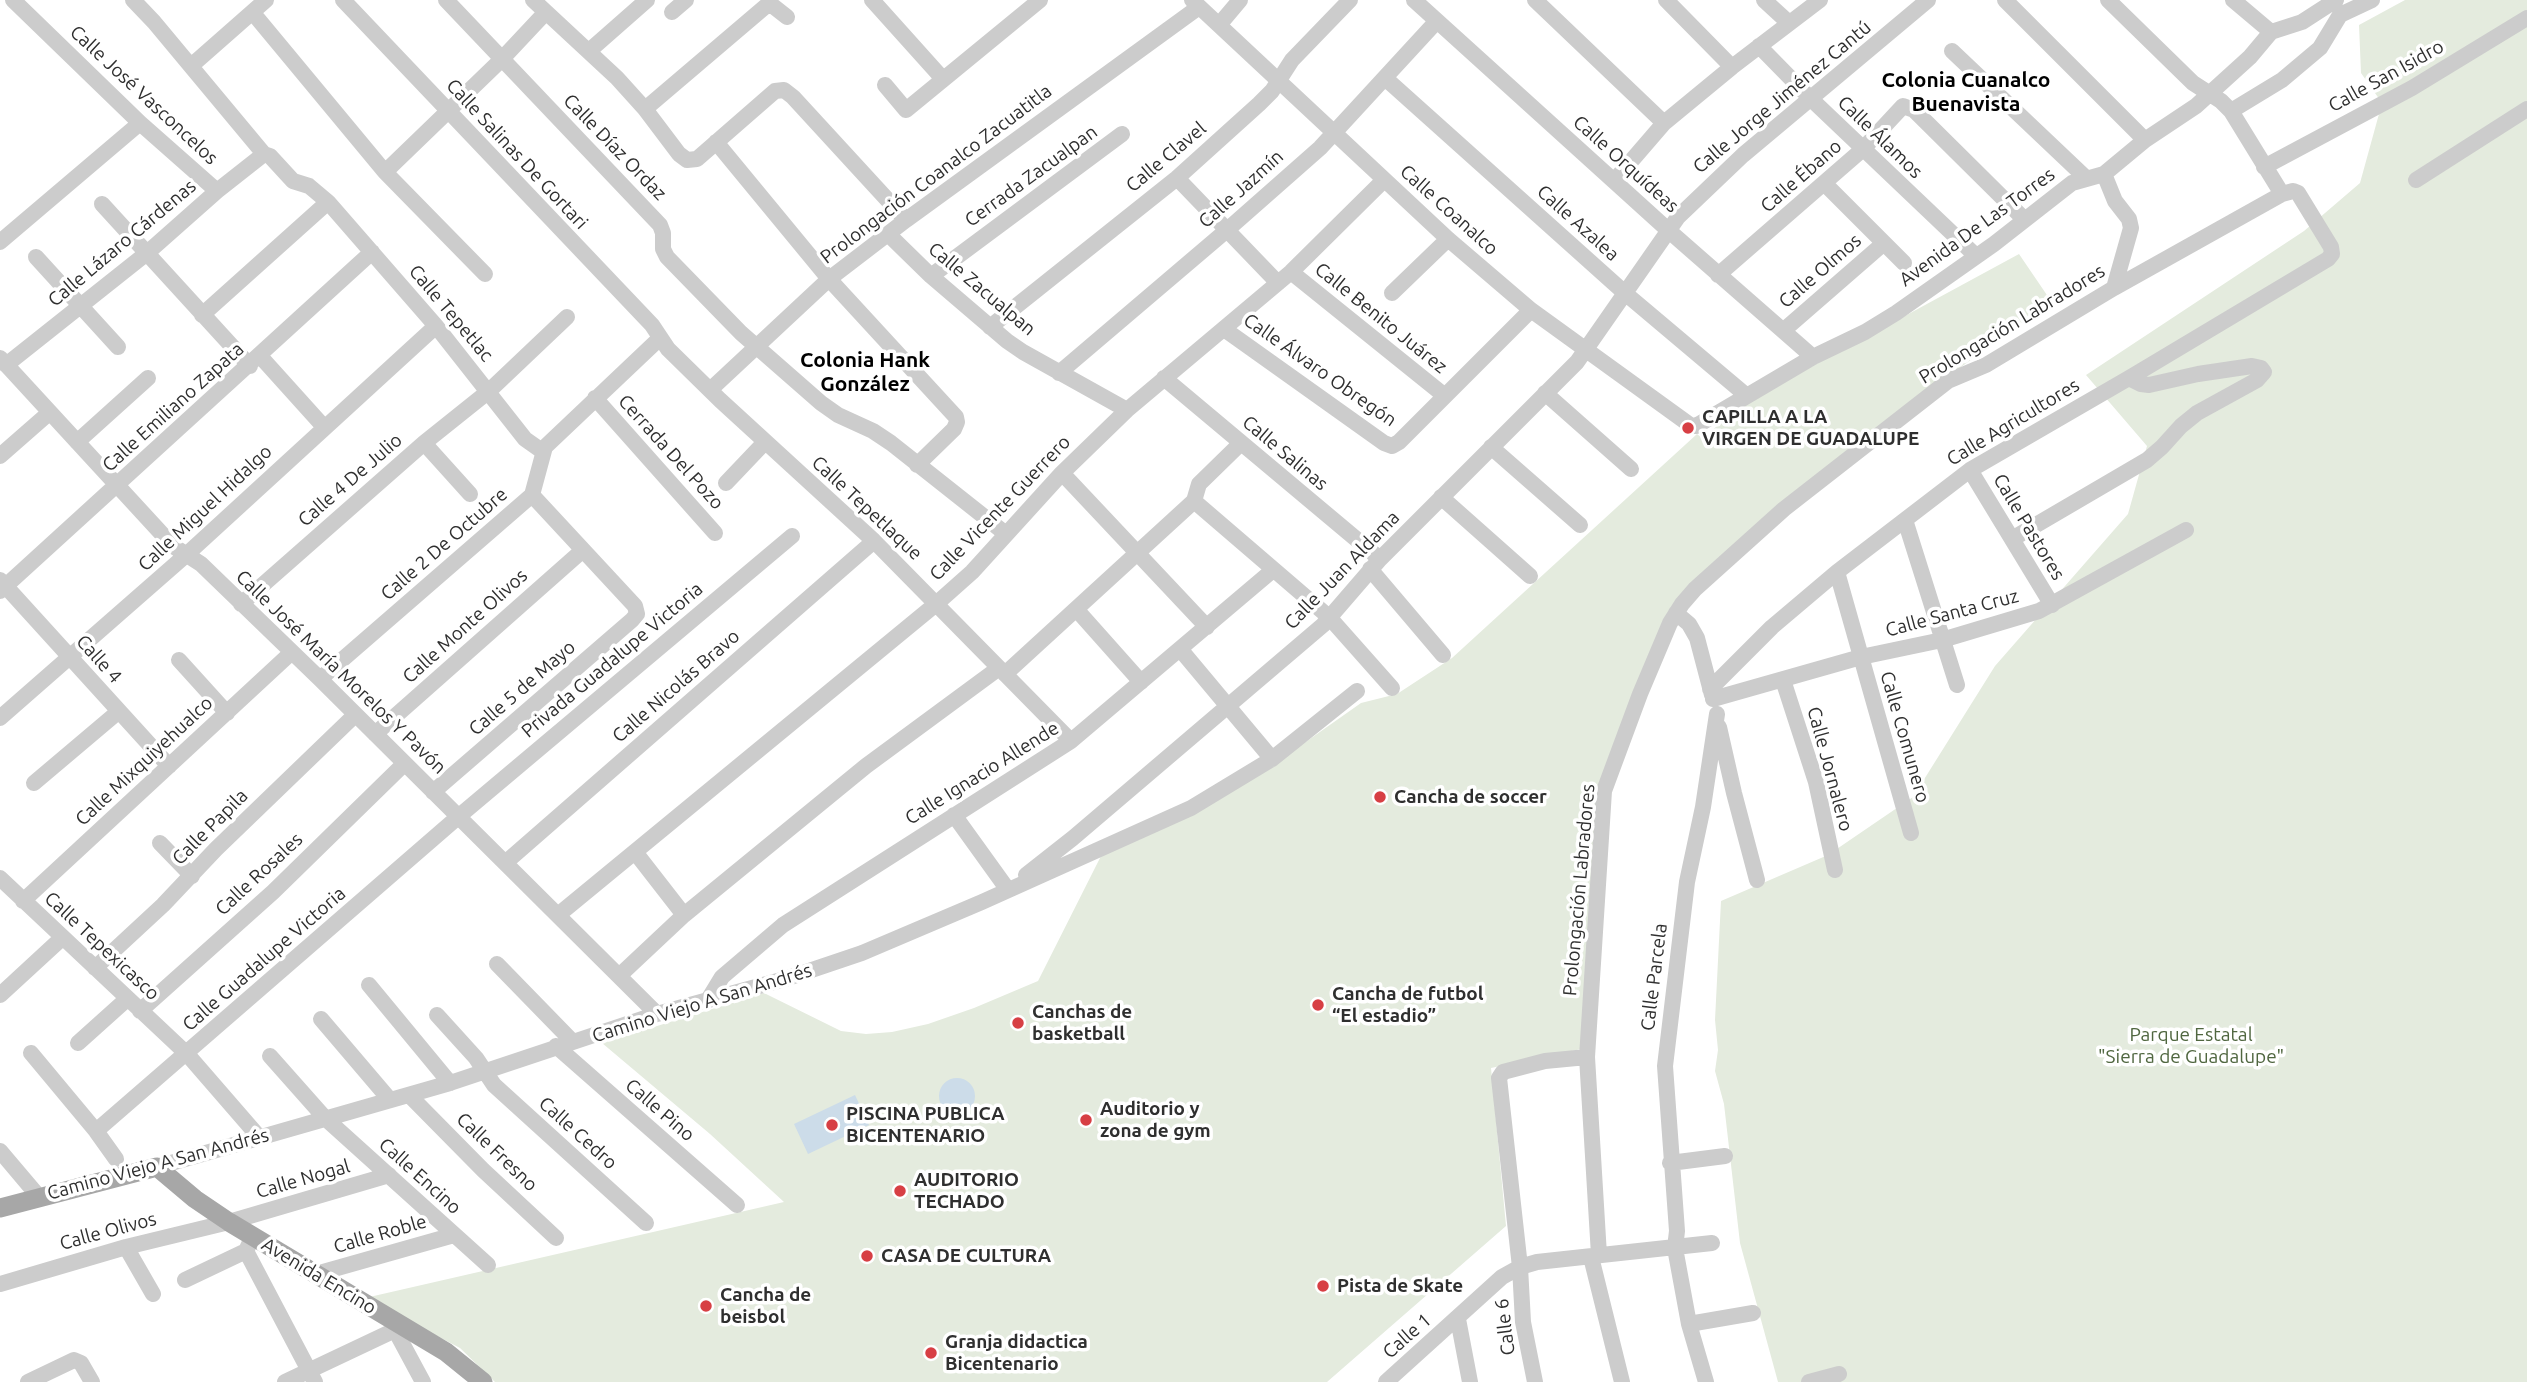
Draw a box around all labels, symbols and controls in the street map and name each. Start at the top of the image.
street label: Calle Jorge Jiménez Cantú [1688,16,1876,178]
street label: Calle José Vasconcelos [65,21,223,169]
street label: Calle San Isidro [2324,35,2448,117]
district label: Colonia Cuanalco Buenavista [1882,67,2050,117]
street label: Calle Salinas De Gortari [442,74,592,234]
street label: Prolongación Coanalco Zacuatitla [816,80,1056,268]
street label: Calle Díaz Ordaz [559,89,671,205]
street label: Calle Álamos [1833,91,1927,183]
street label: Calle Orquídeas [1568,111,1684,217]
street label: Calle Clavel [1121,117,1211,197]
street label: Cerrada Zacualpan [960,120,1102,232]
street label: Calle Ébano [1756,135,1846,217]
street label: Calle Jazmín [1194,145,1288,233]
street label: Calle Coanalco [1395,160,1503,260]
street label: Avenida De Las Torres [1895,163,2059,291]
street label: Calle Lázaro Cárdenas [43,175,201,311]
street label: Calle Azalea [1532,180,1624,266]
street label: Calle Olmos [1774,229,1866,313]
street label: Calle Zacualpan [924,238,1040,340]
street label: Calle Benito Juárez [1310,258,1452,378]
street label: Prolongación Labradores [1915,259,2109,389]
street label: Calle Tepetlac [404,260,498,366]
street label: Calle Álvaro Obregón [1239,309,1401,431]
street label: Calle Emiliano Zapata [98,338,248,476]
district label: Colonia Hank González [800,347,930,397]
street label: Calle Agricultores [1943,373,2083,471]
street label: Cerrada Del Pozo [614,390,728,514]
place label: CAPILLA A LA VIRGEN DE GUADALUPE [1702,406,1919,450]
street label: Calle Salinas [1238,411,1332,495]
marker: CAPILLA A LA VIRGEN DE GUADALUPE [1680,420,1696,436]
street label: Calle 4 De Julio [293,429,407,531]
street label: Calle Vicente Guerrero [925,431,1075,585]
street label: Calle Miguel Hidalgo [133,440,277,576]
street label: Calle Tepetlaque [807,451,927,565]
street label: Calle Pastores [1988,470,2070,584]
street label: Calle 2 De Octubre [376,483,512,605]
street label: Calle Juan Aldama [1280,506,1404,634]
street label: Calle Monte Olivos [398,564,532,688]
street label: Calle José María Morelos Y Pavón [231,565,451,779]
street label: Privada Guadalupe Victoria [517,578,707,742]
street label: Calle Santa Cruz [1883,584,2021,642]
street label: Calle Nicolás Bravo [608,625,744,747]
street label: Calle 4 [71,630,127,688]
street label: Calle 5 de Mayo [464,636,580,740]
street label: Calle Comunero [1875,669,1935,805]
street label: Calle Mixquiyehualco [71,692,217,830]
street label: Calle Jornalero [1802,704,1858,834]
street label: Calle Ignacio Allende [901,716,1063,830]
street label: Prolongación Labradores [1558,783,1600,997]
street label: Calle Papila [167,784,253,870]
place label: Cancha de soccer [1394,786,1547,808]
marker: Cancha de soccer [1372,789,1388,805]
street label: Calle Rosales [211,828,307,920]
street label: Calle Guadalupe Victoria [178,882,350,1036]
street label: Calle Tepexicasco [40,887,164,1005]
street label: Calle Parcela [1636,922,1672,1032]
street label: Camino Viejo A San Andrés [589,959,815,1047]
place label: Cancha de futbol “El estadio” [1332,983,1484,1027]
marker: Cancha de futbol “El estadio” [1310,997,1326,1013]
place label: Canchas de basketball [1032,1001,1132,1045]
marker: Canchas de basketball [1010,1015,1026,1031]
park label: Parque Estatal "Sierra de Guadalupe" [2098,1024,2284,1068]
street label: Calle Pino [621,1074,699,1146]
street label: Calle Cedro [534,1092,622,1174]
place label: Auditorio y zona de gym [1100,1098,1211,1142]
place label: PISCINA PUBLICA BICENTENARIO [846,1103,1005,1147]
street label: Calle Fresno [452,1108,542,1196]
marker: Auditorio y zona de gym [1078,1112,1094,1128]
marker: PISCINA PUBLICA BICENTENARIO [824,1117,840,1133]
street label: Camino Viejo A San Andrés [45,1123,271,1205]
street label: Calle Encino [374,1133,466,1219]
street label: Calle Nogal [253,1155,353,1203]
place label: AUDITORIO TECHADO [914,1169,1019,1213]
marker: AUDITORIO TECHADO [892,1183,908,1199]
street label: Calle Olivos [57,1207,159,1255]
street label: Calle Roble [331,1210,429,1258]
street label: Avenida Encino [258,1233,380,1319]
place label: CASA DE CULTURA [881,1245,1051,1267]
marker: CASA DE CULTURA [859,1248,875,1264]
place label: Pista de Skate [1337,1275,1463,1297]
marker: Pista de Skate [1315,1278,1331,1294]
place label: Cancha de beisbol [720,1284,811,1328]
street label: Calle 6 [1490,1297,1520,1357]
marker: Cancha de beisbol [698,1298,714,1314]
street label: Calle 1 [1378,1309,1436,1363]
place label: Granja didactica Bicentenario [945,1331,1088,1375]
marker: Granja didactica Bicentenario [923,1345,939,1361]

